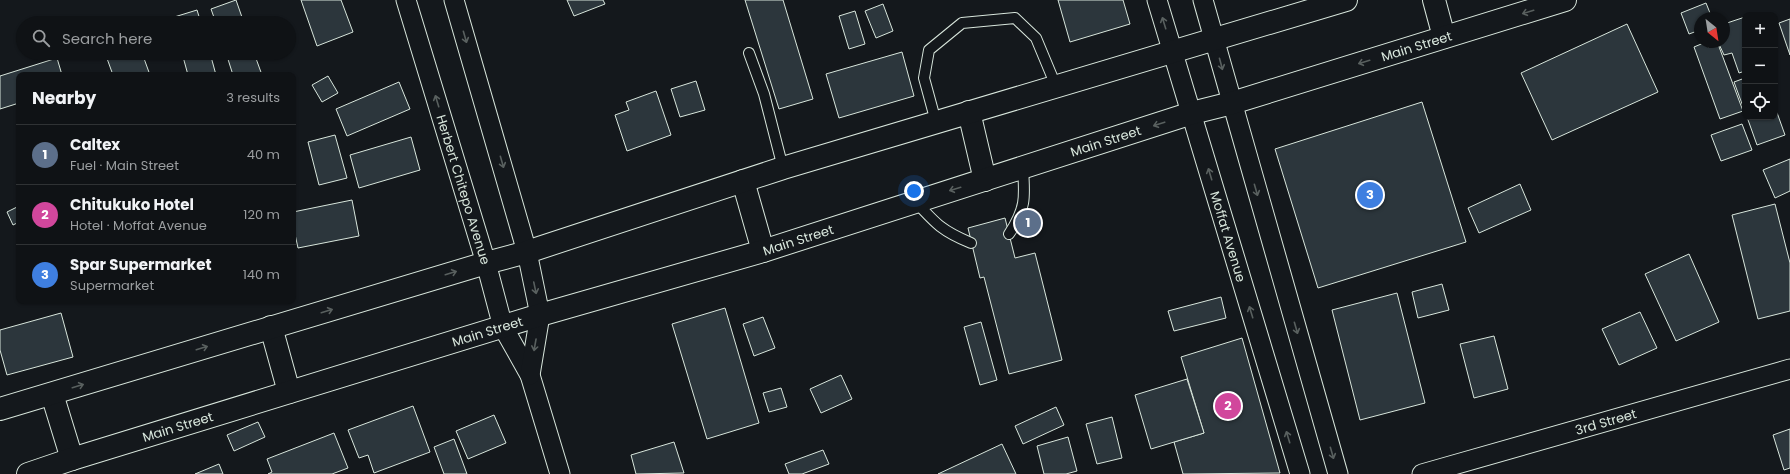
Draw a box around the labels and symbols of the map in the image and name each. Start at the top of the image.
one-way arrow [1522,8,1534,16]
north arrow [1694,12,1730,48]
one-way arrow [1160,17,1167,30]
street label: Main Street [1379,26,1454,66]
one-way arrow [462,31,469,44]
one-way arrow [1218,58,1226,71]
one-way arrow [1357,59,1370,66]
one-way arrow [433,95,440,108]
street label: Herbert Chitepo Avenue [431,112,495,267]
street label: Main Street [1068,121,1144,162]
one-way arrow [1152,121,1165,128]
one-way arrow [499,155,506,168]
one-way arrow [1206,168,1213,181]
pin: 3 [1357,180,1383,210]
your location [904,181,924,201]
one-way arrow [1253,183,1260,196]
one-way arrow [949,186,962,193]
street label: Moffat Avenue [1205,189,1251,284]
pin: 1 [1015,208,1041,238]
street label: Main Street [761,220,836,260]
one-way arrow [444,269,457,276]
one-way arrow [531,281,539,294]
one-way arrow [1247,306,1254,319]
one-way arrow [320,307,333,314]
street label: Main Street [450,312,525,352]
one-way arrow [1293,321,1300,334]
one-way arrow [531,338,539,351]
one-way arrow [195,344,208,351]
one-way arrow [71,382,84,389]
pin: 2 [1215,391,1241,421]
street label: 3rd Street [1573,404,1639,440]
street label: Main Street [140,407,216,447]
one-way arrow [1284,430,1291,443]
one-way arrow [1329,446,1336,459]

